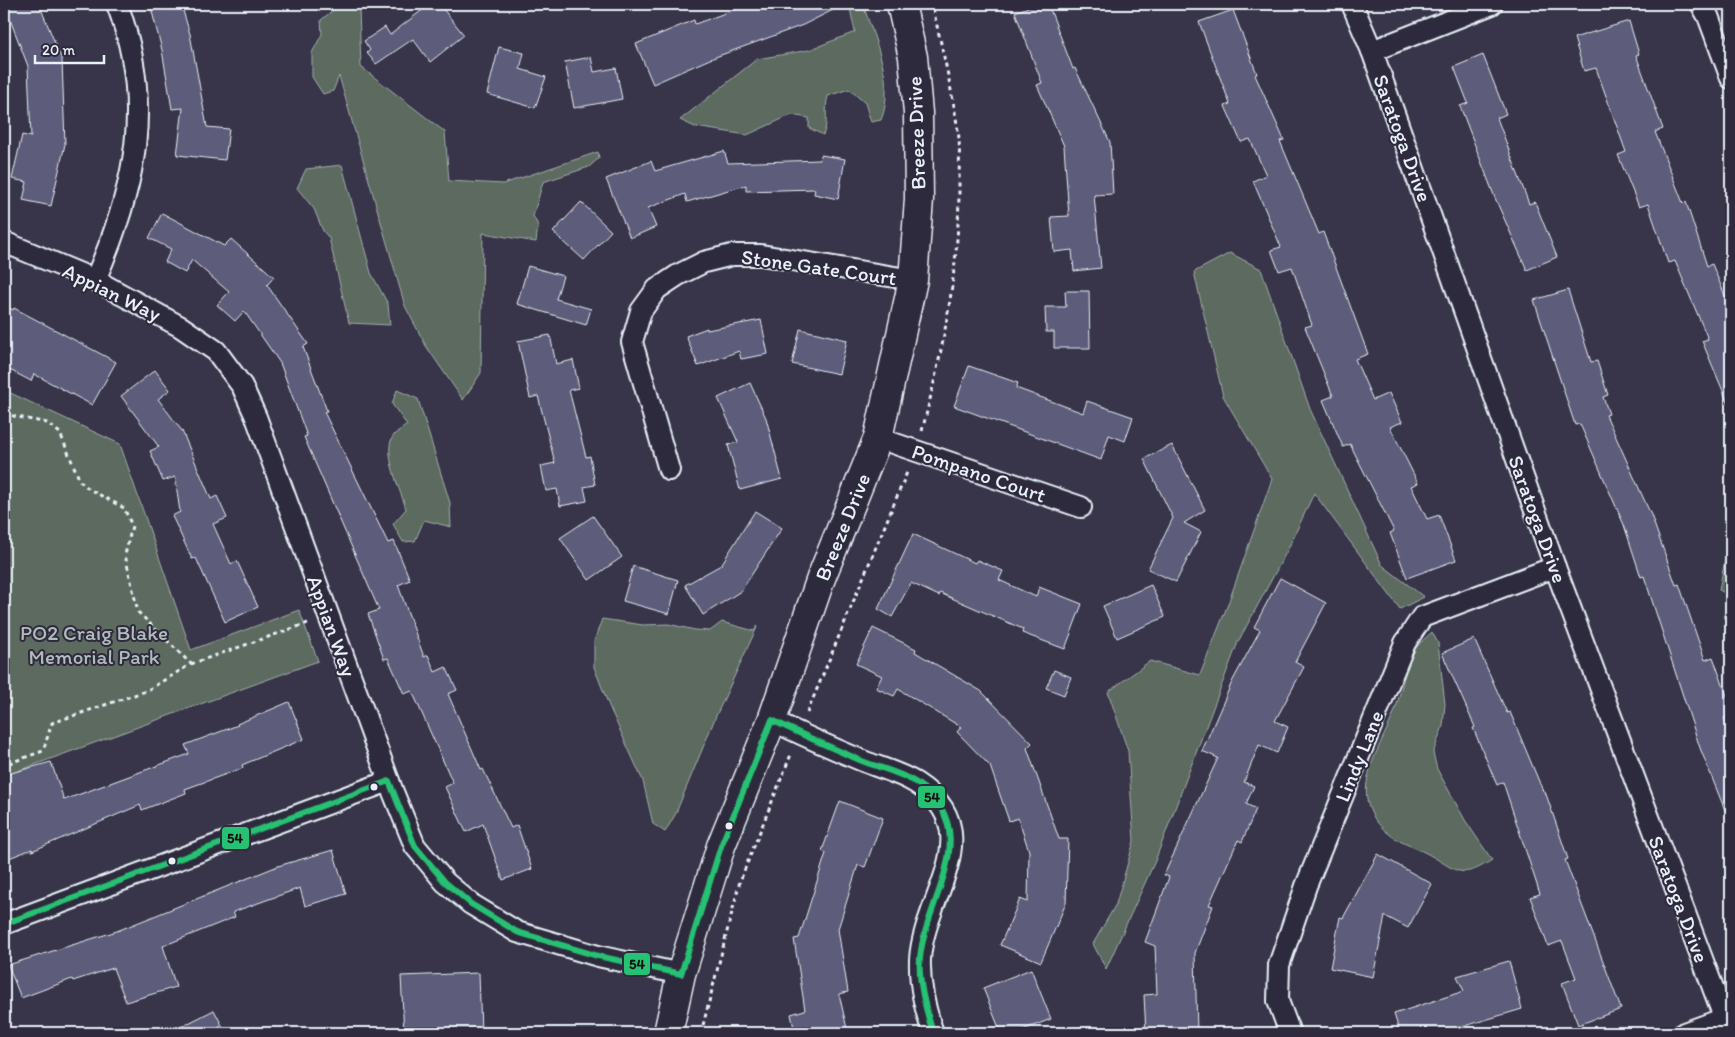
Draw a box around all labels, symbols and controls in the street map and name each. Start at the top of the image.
scale bar [35,32,104,64]
text: 20 m [42,41,76,59]
street label: Saratoga Drive [1368,71,1438,205]
street label: Breeze Drive [902,76,930,190]
street label: Stone Gate Court [740,244,898,290]
street label: Appian Way [59,258,165,327]
street label: Pompano Court [909,438,1049,508]
street label: Saratoga Drive [1503,452,1573,586]
street label: Breeze Drive [809,469,875,584]
street label: Appian Way [302,572,362,680]
park label: PO2 Craig Blake Memorial Park [20,620,168,669]
street label: Lindy Lane [1329,707,1389,805]
unlabelled marker [369,782,379,792]
line badge: 54 [917,785,946,809]
text: 54 [924,789,940,806]
unlabelled marker [724,821,734,831]
line badge: 54 [221,826,250,850]
text: 54 [227,830,243,847]
street label: Saratoga Drive [1643,832,1715,966]
unlabelled marker [167,856,177,866]
line badge: 54 [623,952,651,976]
text: 54 [629,956,645,973]

